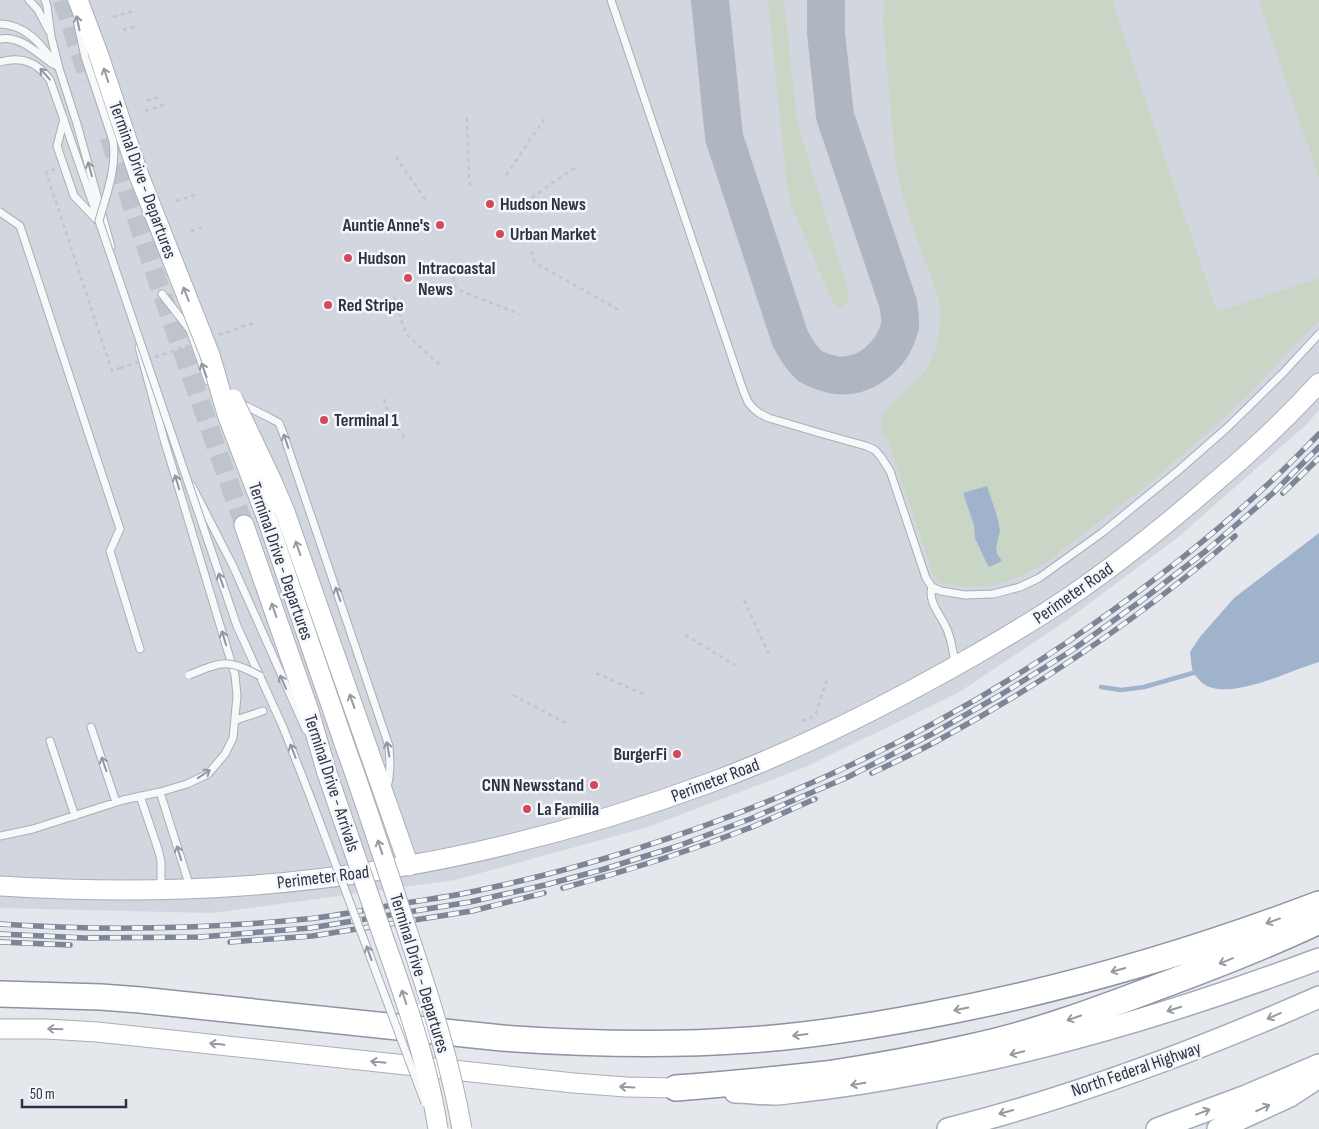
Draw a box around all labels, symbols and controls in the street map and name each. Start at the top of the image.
one-way arrow [72,15,82,31]
one-way arrow [40,68,51,81]
one-way arrow [101,68,110,84]
street label: Terminal Drive - Departures [104,99,181,262]
one-way arrow [84,162,94,178]
place label: Hudson News [500,194,586,215]
marker: Hudson News [484,198,496,210]
place label: Auntie Anne's [342,215,430,236]
marker: Auntie Anne's [434,219,446,231]
place label: Urban Market [510,224,596,245]
marker: Urban Market [494,228,506,240]
place label: Hudson [358,248,406,269]
marker: Hudson [342,252,354,264]
place label: Intracoastal News [418,258,495,300]
marker: Intracoastal News [402,272,414,284]
one-way arrow [180,287,190,302]
place label: Red Stripe [338,295,404,316]
marker: Red Stripe [322,299,334,311]
one-way arrow [199,362,208,378]
place label: Terminal 1 [334,410,398,431]
marker: Terminal 1 [318,414,330,426]
one-way arrow [280,433,290,449]
one-way arrow [172,475,182,491]
street label: Terminal Drive - Departures [244,480,317,643]
one-way arrow [293,540,302,556]
street label: Perimeter Road [1029,558,1117,629]
one-way arrow [216,573,225,588]
one-way arrow [333,587,342,603]
one-way arrow [269,603,278,618]
one-way arrow [219,630,229,646]
one-way arrow [278,675,288,690]
one-way arrow [346,693,356,709]
street label: Terminal Drive - Arrivals [299,712,364,855]
one-way arrow [383,741,393,757]
one-way arrow [287,744,297,759]
place label: BurgerFi [614,744,667,765]
marker: BurgerFi [671,748,683,760]
street label: Perimeter Road [668,754,762,807]
one-way arrow [99,757,108,773]
one-way arrow [197,769,211,780]
place label: CNN Newsstand [482,775,584,796]
marker: CNN Newsstand [588,779,600,791]
place label: La Familia [537,799,599,820]
marker: La Familia [521,803,533,815]
one-way arrow [375,840,384,855]
one-way arrow [174,846,184,862]
street label: Perimeter Road [276,861,370,894]
street label: Terminal Drive - Departures [385,891,454,1055]
one-way arrow [1266,917,1281,926]
one-way arrow [364,945,373,961]
one-way arrow [1219,957,1234,966]
one-way arrow [1111,966,1127,976]
one-way arrow [399,990,408,1006]
one-way arrow [953,1005,969,1014]
one-way arrow [1166,1005,1182,1015]
one-way arrow [1267,1012,1282,1022]
one-way arrow [1067,1014,1082,1023]
one-way arrow [47,1025,63,1034]
one-way arrow [793,1030,809,1040]
street label: North Federal Highway [1069,1037,1204,1101]
one-way arrow [209,1039,225,1049]
one-way arrow [1010,1049,1026,1058]
one-way arrow [371,1057,387,1067]
scale bar [22,1076,126,1108]
one-way arrow [850,1079,866,1089]
one-way arrow [619,1082,636,1092]
text: 50 m [30,1085,55,1104]
one-way arrow [1255,1103,1270,1113]
one-way arrow [1194,1107,1210,1116]
one-way arrow [999,1108,1015,1118]

